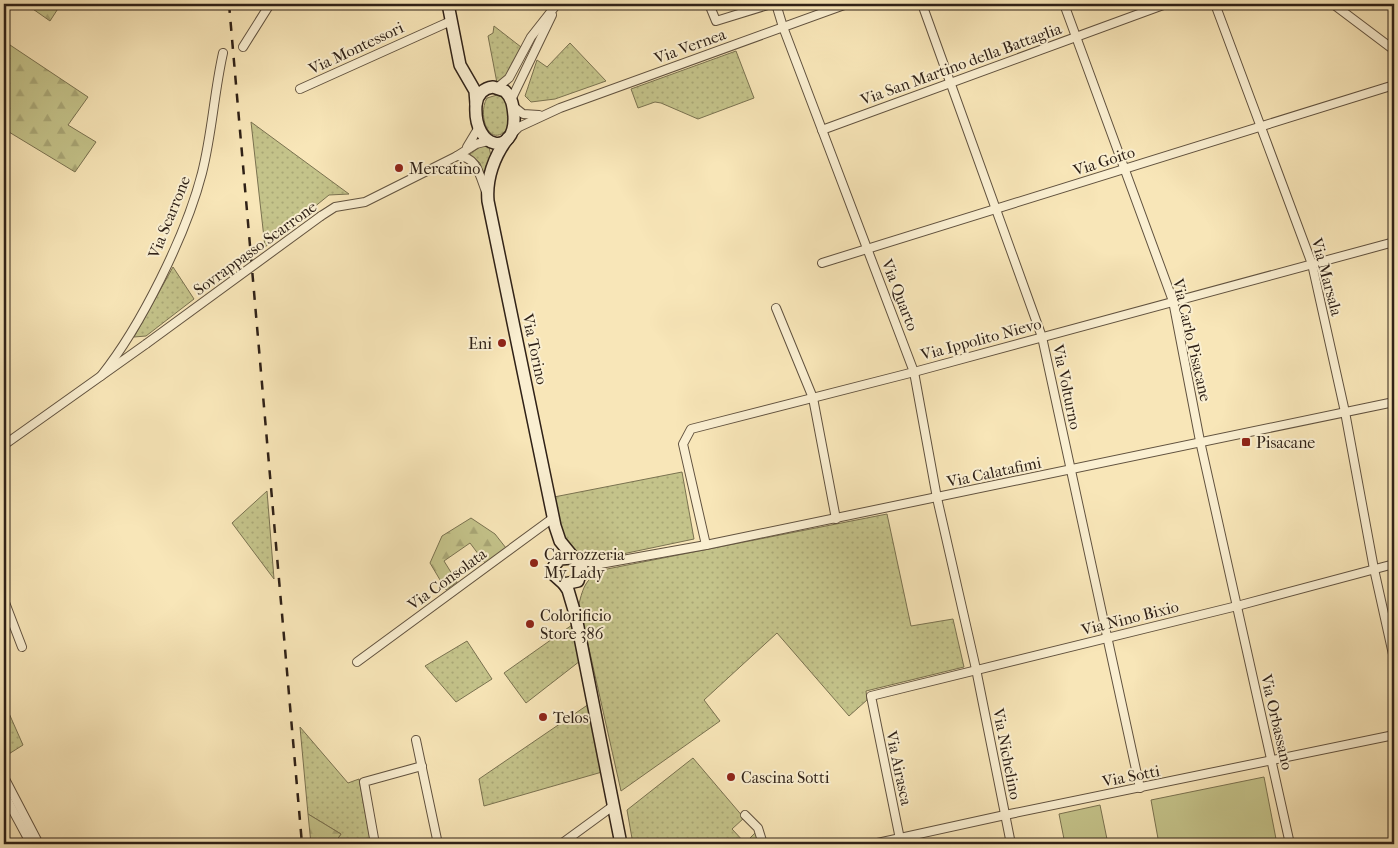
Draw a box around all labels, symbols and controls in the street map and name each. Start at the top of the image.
street label: Via Montessori [305,18,407,79]
street label: Via San Martino della Battaglia [857,19,1065,110]
street label: Via Vernea [651,24,729,68]
street label: Via Goito [1070,142,1137,180]
place label: Mercatino [409,159,480,178]
marker: Mercatino [393,162,405,174]
street label: Via Scarrone [143,173,194,262]
street label: Sovrappasso Scarrone [190,197,320,299]
street label: Via Marsala [1307,235,1347,319]
street label: Via Quarto [877,255,922,334]
street label: Via Carlo Pisacane [1168,276,1215,404]
street label: Via Torino [518,311,552,386]
street label: Via Ippolito Nievo [918,314,1043,364]
place label: Eni [468,334,492,353]
marker: Eni [496,337,508,349]
street label: Via Volturno [1048,342,1085,431]
place label: Pisacane [1256,433,1315,452]
marker: Pisacane [1240,436,1252,448]
street label: Via Calatafimi [944,453,1043,491]
street label: Via Consolata [403,544,491,615]
place label: Carrozzeria My Lady [544,545,625,582]
marker: Carrozzeria My Lady [528,557,540,569]
street label: Via Nino Bixio [1078,597,1181,640]
place label: Colorificio Store 386 [540,606,611,643]
marker: Colorificio Store 386 [524,618,536,630]
street label: Via Orbassano [1257,671,1297,772]
street label: Via Nichelino [989,706,1025,801]
place label: Telos [553,708,589,727]
marker: Telos [537,711,549,723]
street label: Via Airasca [882,728,916,808]
street label: Via Sotti [1100,761,1162,791]
place label: Cascina Sotti [741,768,830,787]
marker: Cascina Sotti [725,771,737,783]

